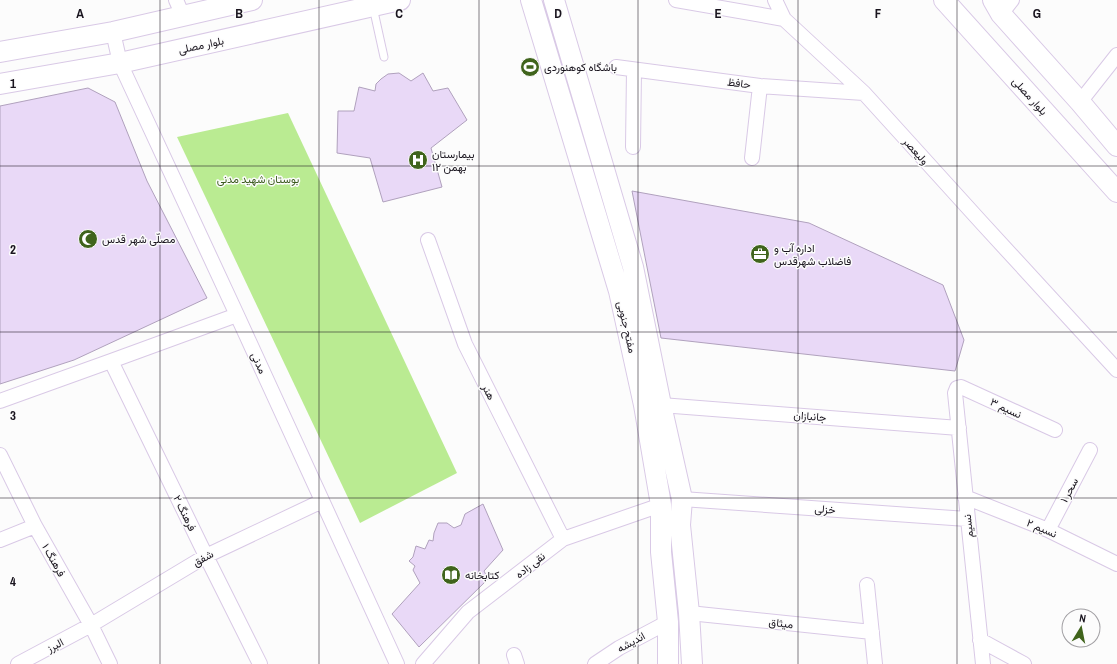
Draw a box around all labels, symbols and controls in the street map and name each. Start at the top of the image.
text: A [76,5,84,22]
text: B [235,5,243,22]
text: C [395,5,403,22]
text: D [554,5,562,22]
text: E [714,5,722,22]
text: F [875,5,882,22]
text: G [1033,5,1041,22]
street label: بلوار مصلی [177,33,225,57]
sports icon: باشگاه کوهنوردی [519,56,541,78]
place label: باشگاه کوهنوردی [544,60,617,74]
street label: بلوار مصلی [1009,74,1051,118]
text: 1 [10,75,16,92]
street label: حافظ [726,75,752,91]
street label: ولیعصر [899,134,932,168]
place label: بیمارستان ۱۲ بهمن [432,147,475,174]
hospital icon: بیمارستان ۱۲ بهمن [407,149,429,171]
park label: بوستان شهید مدنی [217,172,299,186]
mosque icon: مصلّی شهر قدس [77,228,99,250]
place label: مصلّی شهر قدس [102,232,175,246]
text: 2 [10,241,16,258]
place label: اداره آب و فاضلاب شهرقدس [774,241,851,268]
office icon: اداره آب و فاضلاب شهرقدس [749,243,771,265]
street label: مفتح جنوبی [613,300,640,355]
street label: مدنی [248,350,270,376]
street label: هنر [479,381,499,402]
street label: نسیم ۳ [988,395,1024,422]
text: 3 [10,407,16,424]
street label: جانبازان [793,408,827,424]
street label: سحر ۱ [1057,475,1081,505]
street label: فرهنگ ۲ [170,493,200,533]
street label: خزلی [814,501,836,517]
street label: نسیم [960,514,977,538]
street label: نسیم ۲ [1024,515,1059,542]
street label: فرهنگ ۱ [39,541,69,579]
street label: شفق [190,546,216,569]
street label: نقی زاده [512,549,548,581]
library icon: کتابخانه [440,564,462,586]
place label: کتابخانه [465,568,500,582]
text: 4 [10,573,16,590]
north arrow [1061,608,1101,648]
text: N [1078,611,1087,626]
street label: میثاق [768,615,794,631]
street label: اندیشه [615,629,647,655]
street label: البرز [43,635,66,656]

